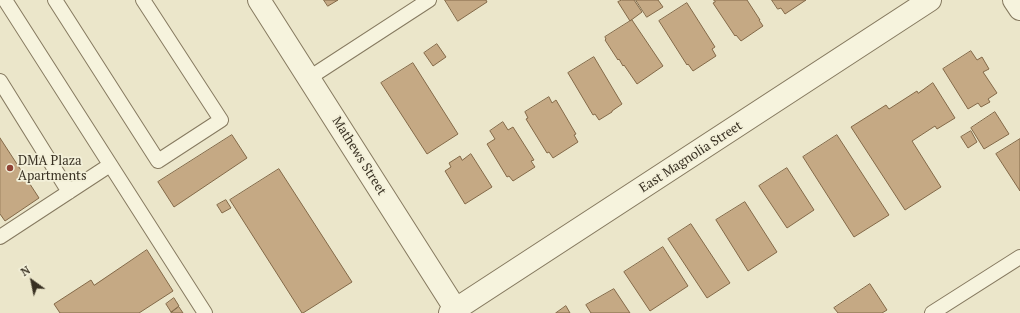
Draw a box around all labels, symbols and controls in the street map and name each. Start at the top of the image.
street label: Mathews Street [329,114,389,198]
street label: East Magnolia Street [637,118,745,196]
place label: DMA Plaza Apartments [18,153,87,184]
marker: DMA Plaza Apartments [5,163,15,173]
north arrow [12,261,52,301]
text: N [18,263,33,279]

